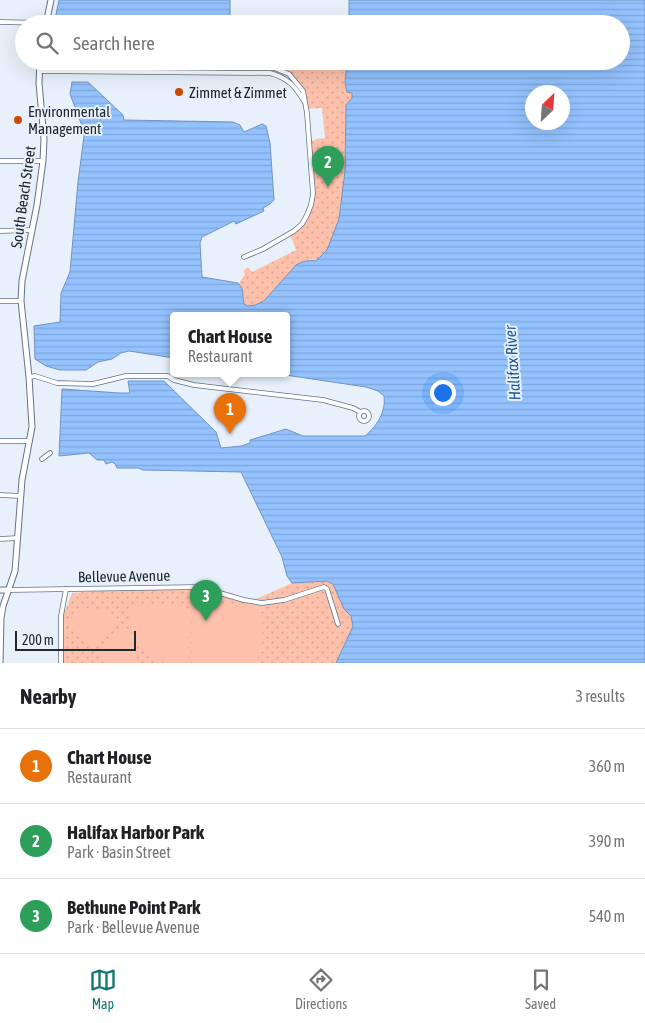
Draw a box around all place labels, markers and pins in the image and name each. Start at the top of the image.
place label: Zimmet & Zimmet [189,84,287,101]
marker: Zimmet & Zimmet [173,86,185,98]
place label: Environmental Management [28,103,110,137]
marker: Environmental Management [12,114,24,126]
pin: 2 [312,146,344,187]
pin: 1 [214,393,246,434]
pin: 3 [190,580,222,621]

